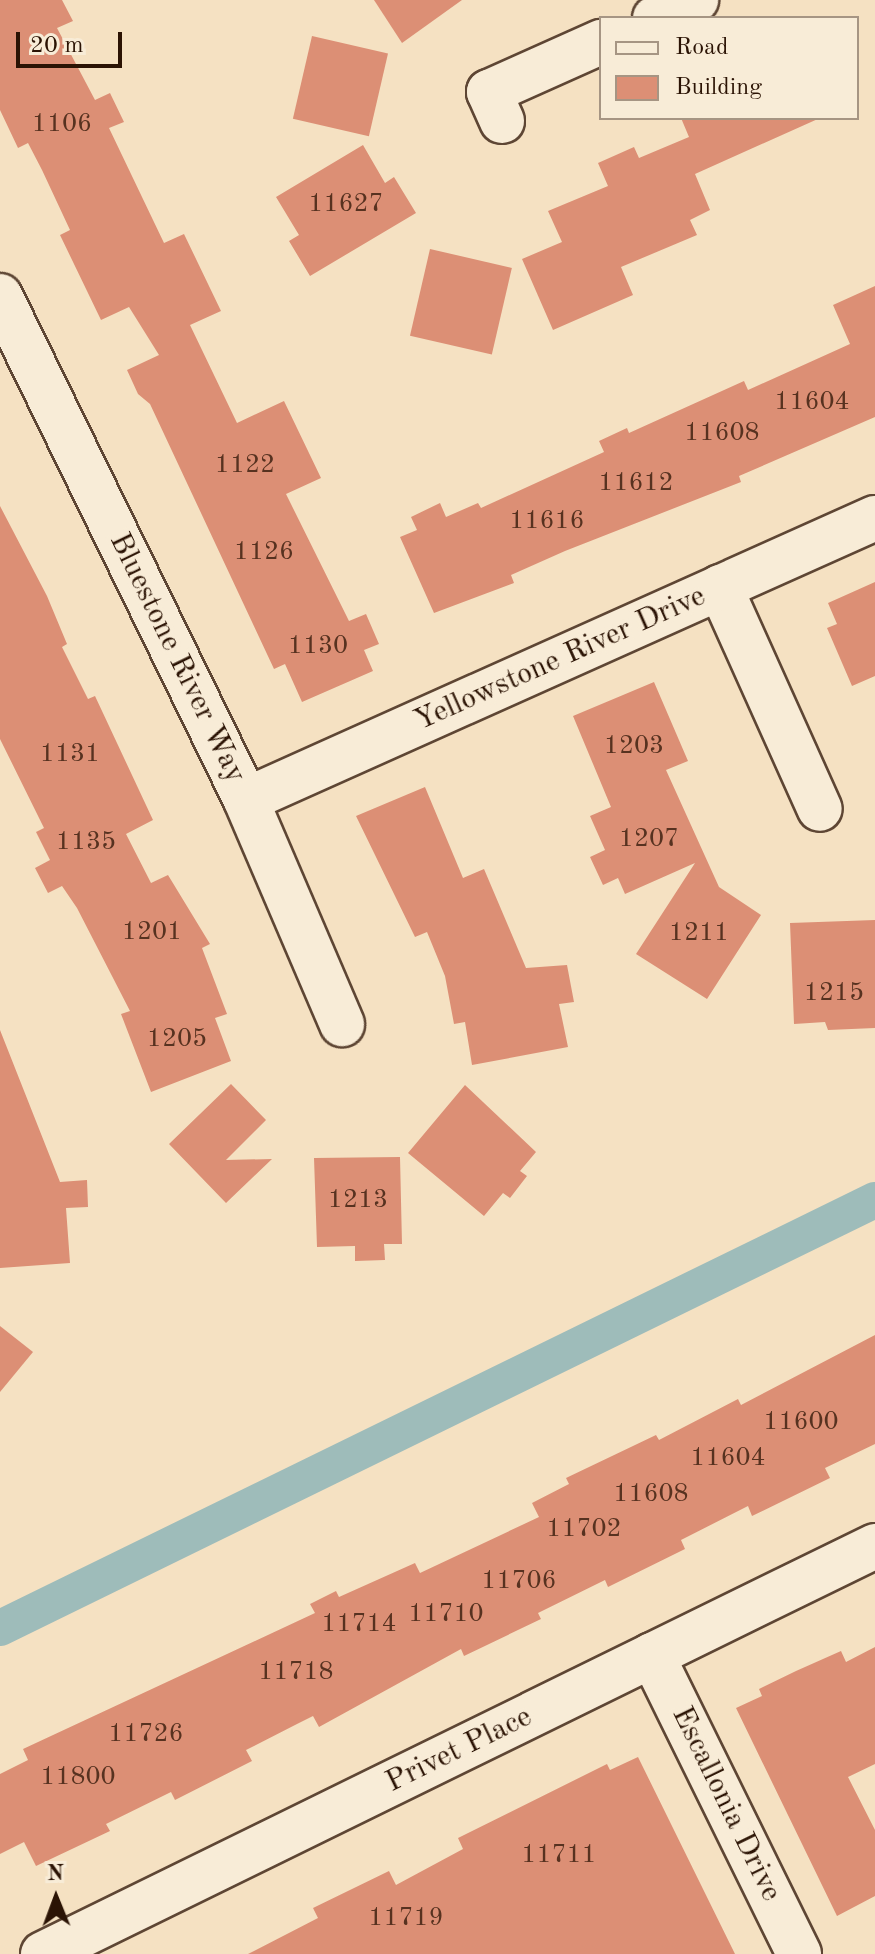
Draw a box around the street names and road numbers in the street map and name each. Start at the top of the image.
street label: Bluestone River Way [101,527,253,789]
street label: Yellowstone River Drive [409,579,711,739]
street label: Privet Place [380,1699,538,1801]
street label: Escallonia Drive [663,1701,789,1907]

